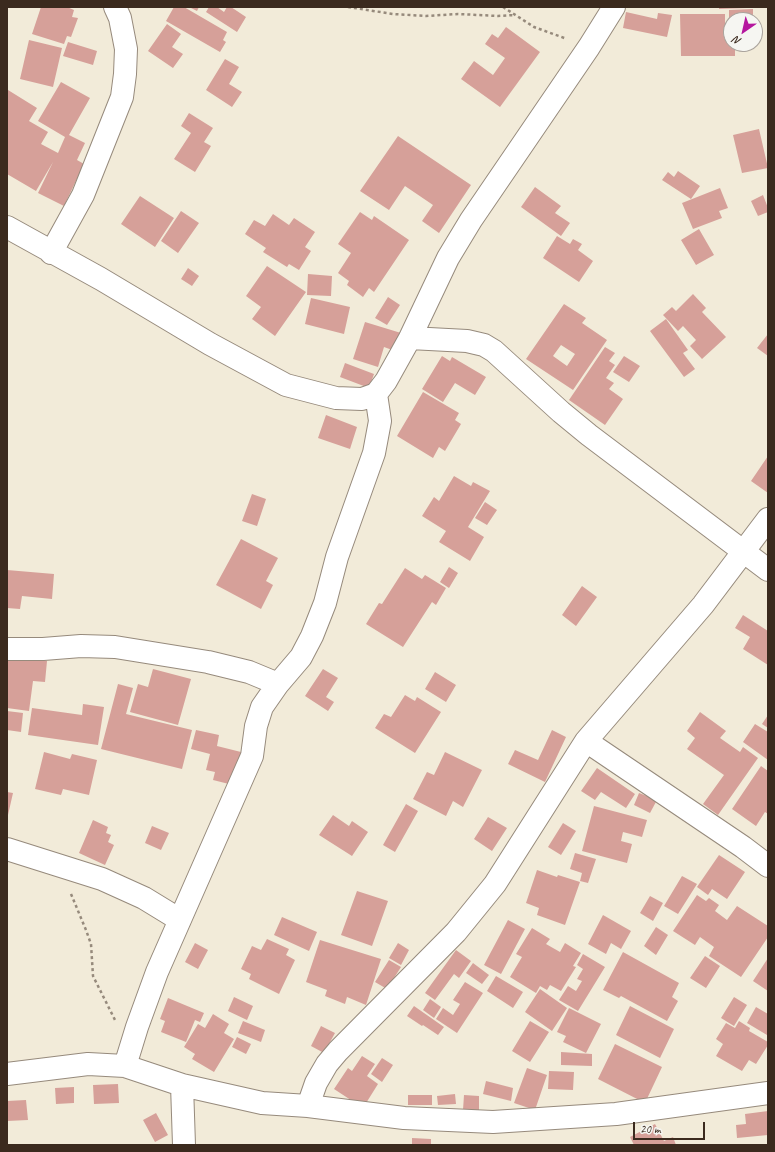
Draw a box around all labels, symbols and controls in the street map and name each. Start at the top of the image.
north arrow [723,12,763,52]
text: N [730,33,744,49]
scale bar [635,1114,707,1140]
text: 20 m [640,1121,660,1137]

